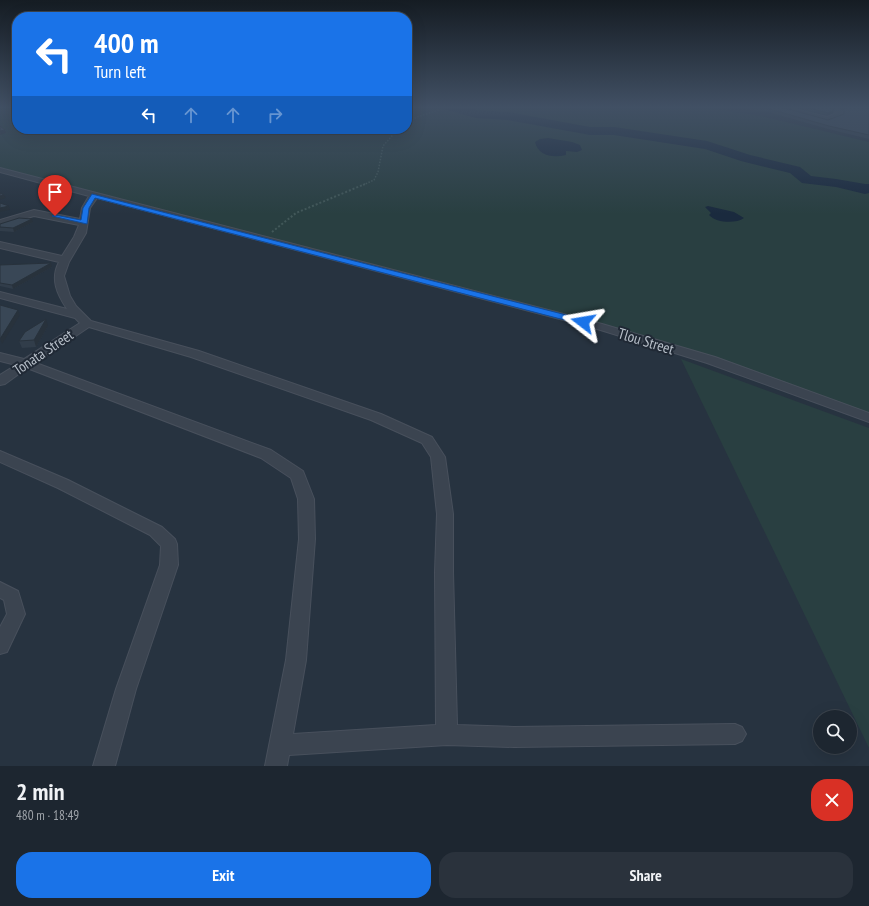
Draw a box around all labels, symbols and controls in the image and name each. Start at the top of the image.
text: 400 m [94,24,158,61]
icon: left [28,28,80,80]
text: Turn left [94,60,146,83]
icon: left [138,104,160,126]
icon: ahead [180,104,202,126]
icon: ahead [222,104,244,126]
icon: right [264,104,286,126]
pin [38,175,72,216]
icon: arrive [44,181,66,203]
position arrow [562,301,604,343]
street label: Tlou Street [616,324,676,358]
street label: Tonata Street [9,325,77,379]
map controls [813,710,857,754]
button: search [813,710,857,754]
text: 2 min [16,776,64,807]
button: close [811,779,853,821]
text: 480 m · 18:49 [16,807,79,824]
button: Exit [16,852,431,898]
button: Share [439,852,853,898]

